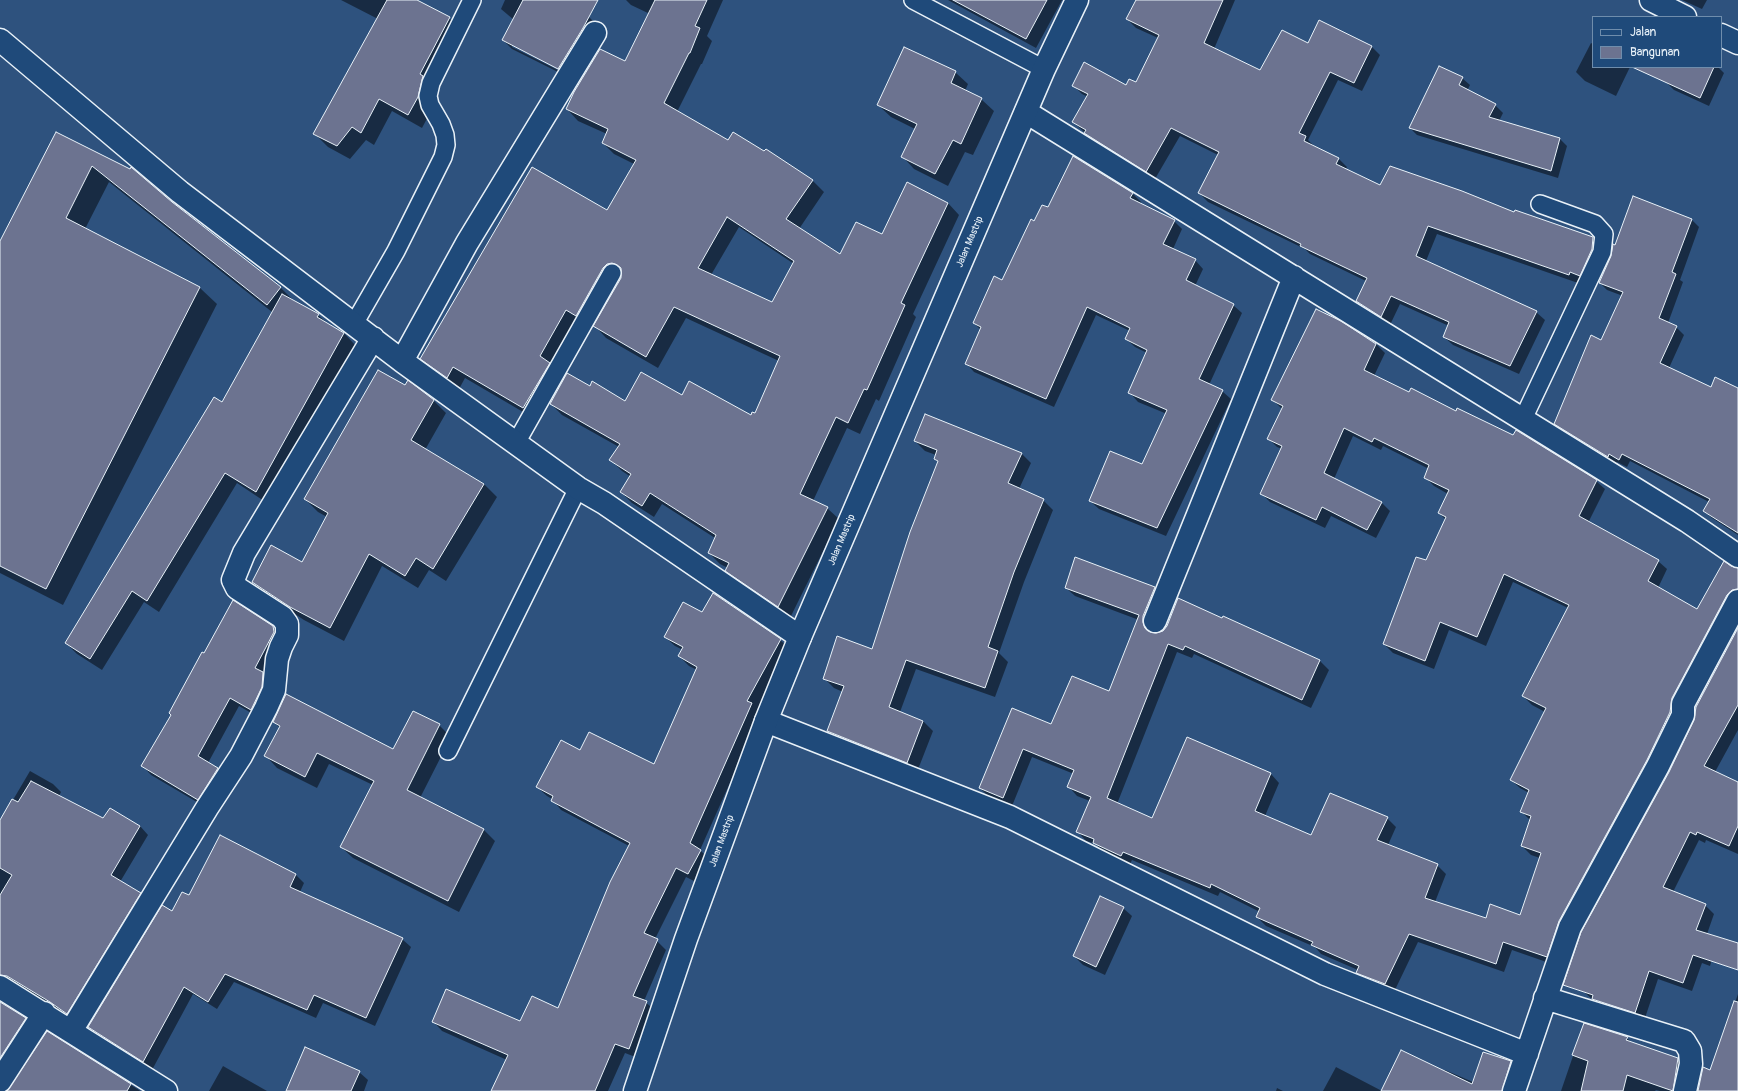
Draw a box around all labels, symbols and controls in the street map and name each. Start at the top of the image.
legend [1592,16,1722,68]
text: Jalan [1630,25,1656,40]
text: Bangunan [1630,45,1680,60]
street label: Jalan Mastrip [954,215,986,269]
street label: Jalan Mastrip [826,513,858,567]
street label: Jalan Mastrip [707,813,737,869]

